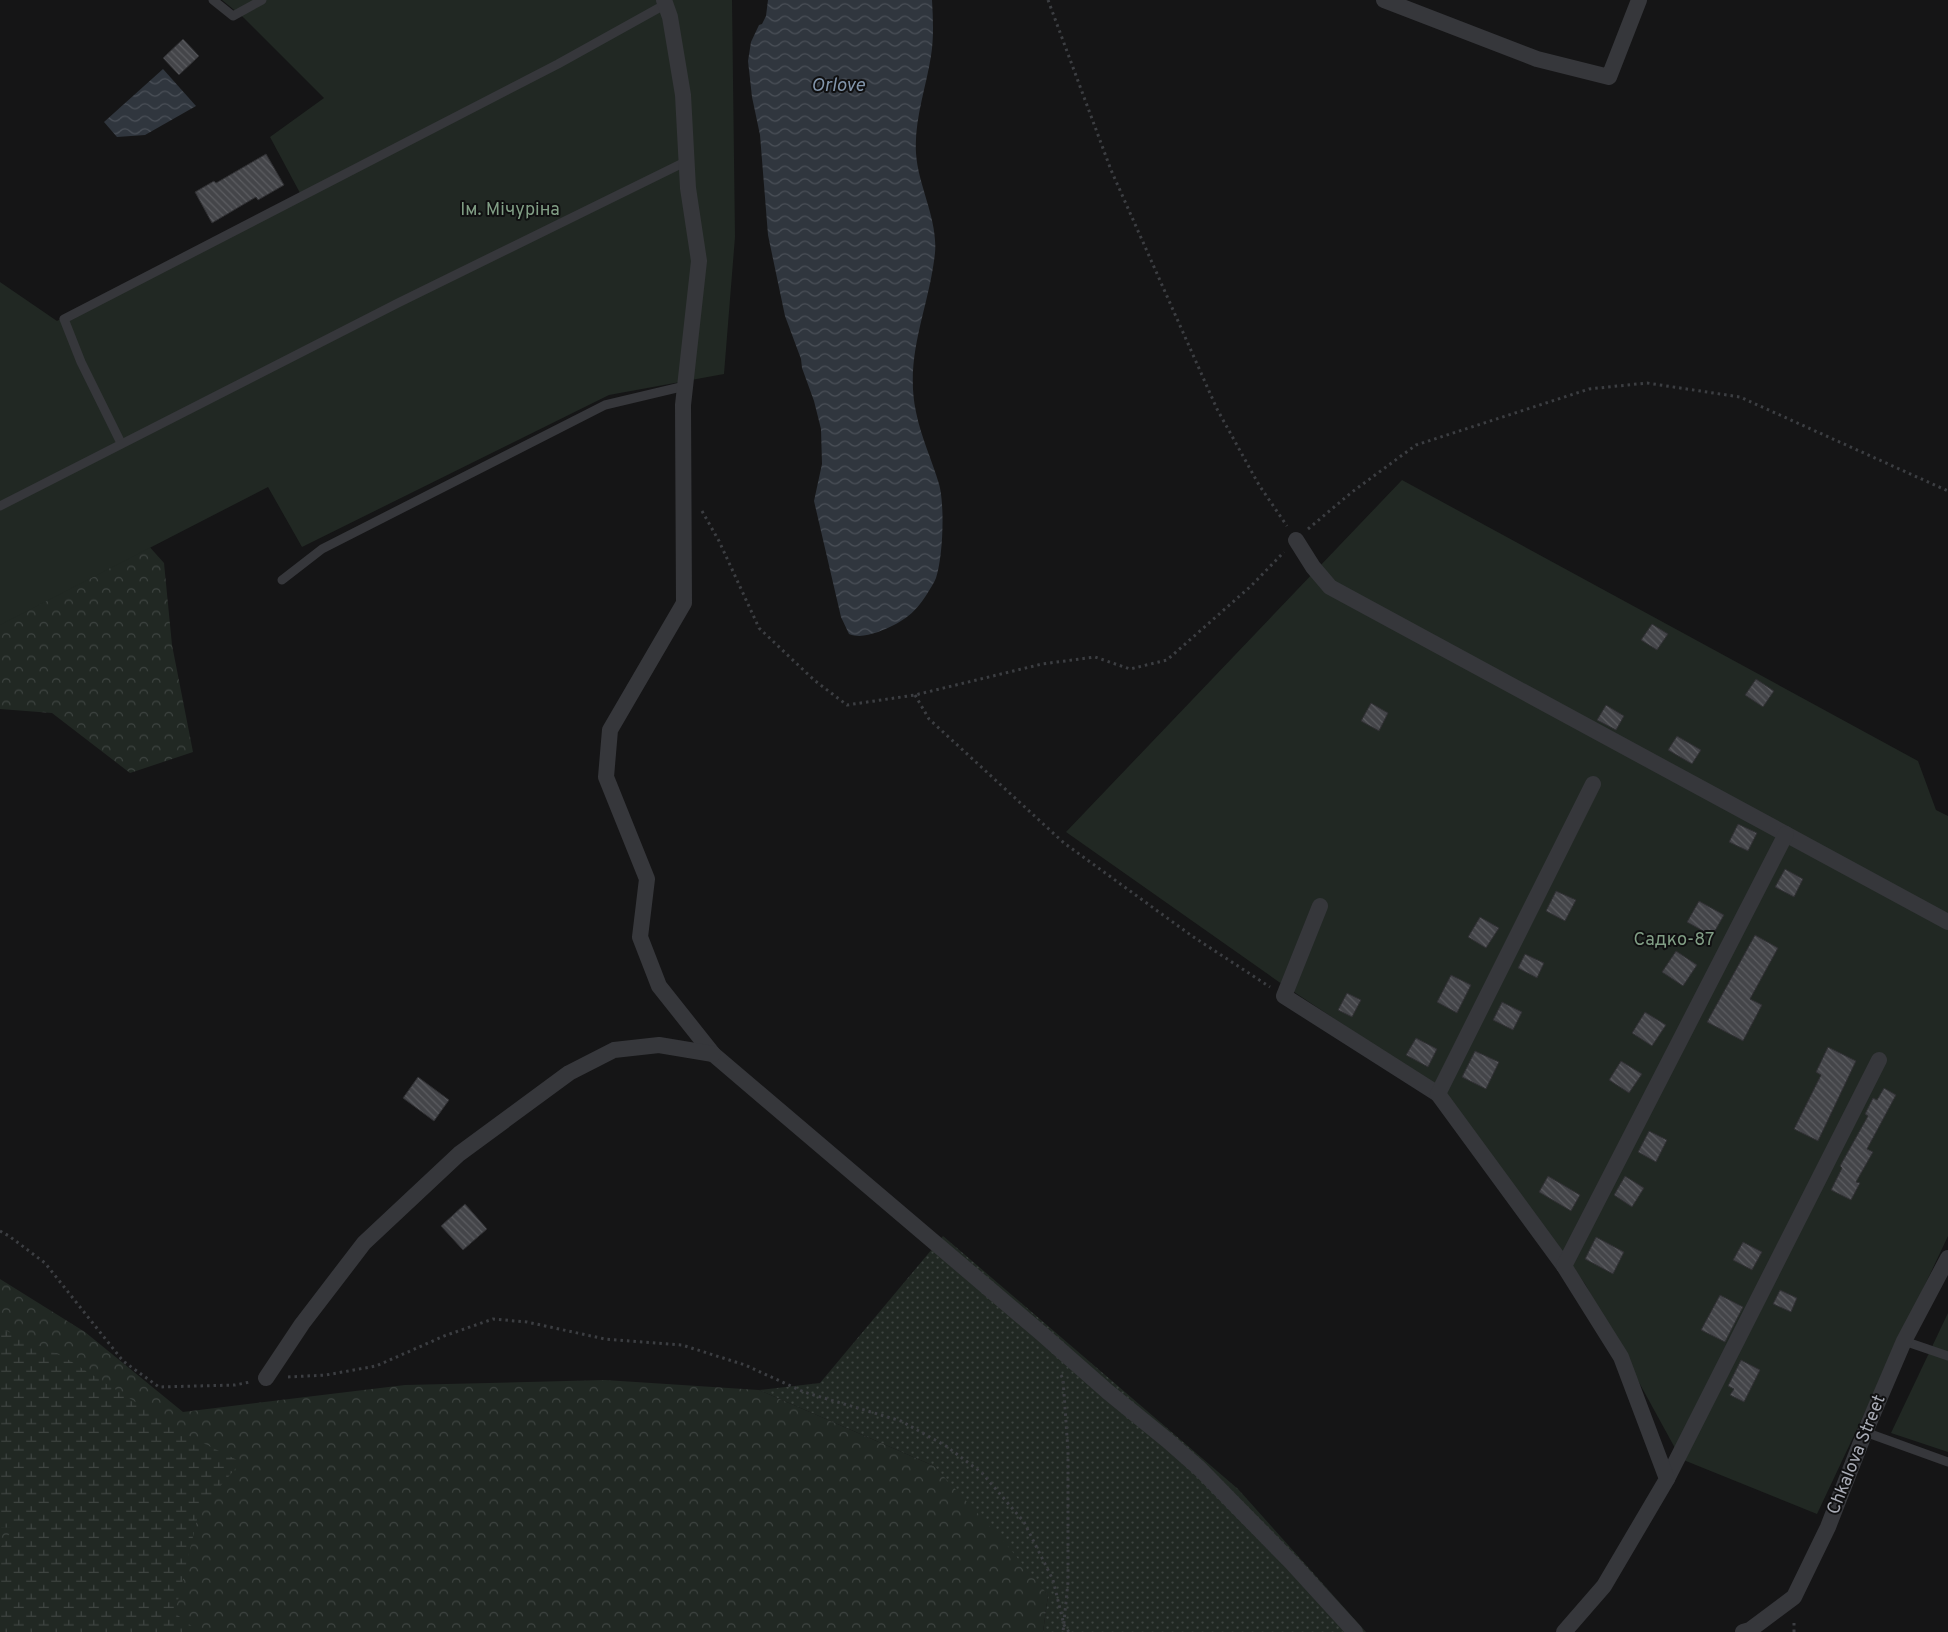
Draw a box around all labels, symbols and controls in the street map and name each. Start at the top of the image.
water label: Orlove [811,74,865,98]
park label: Ім. Мічуріна [460,199,560,222]
park label: Садко-87 [1634,929,1715,952]
street label: Chkalova Street [1823,1392,1891,1518]

